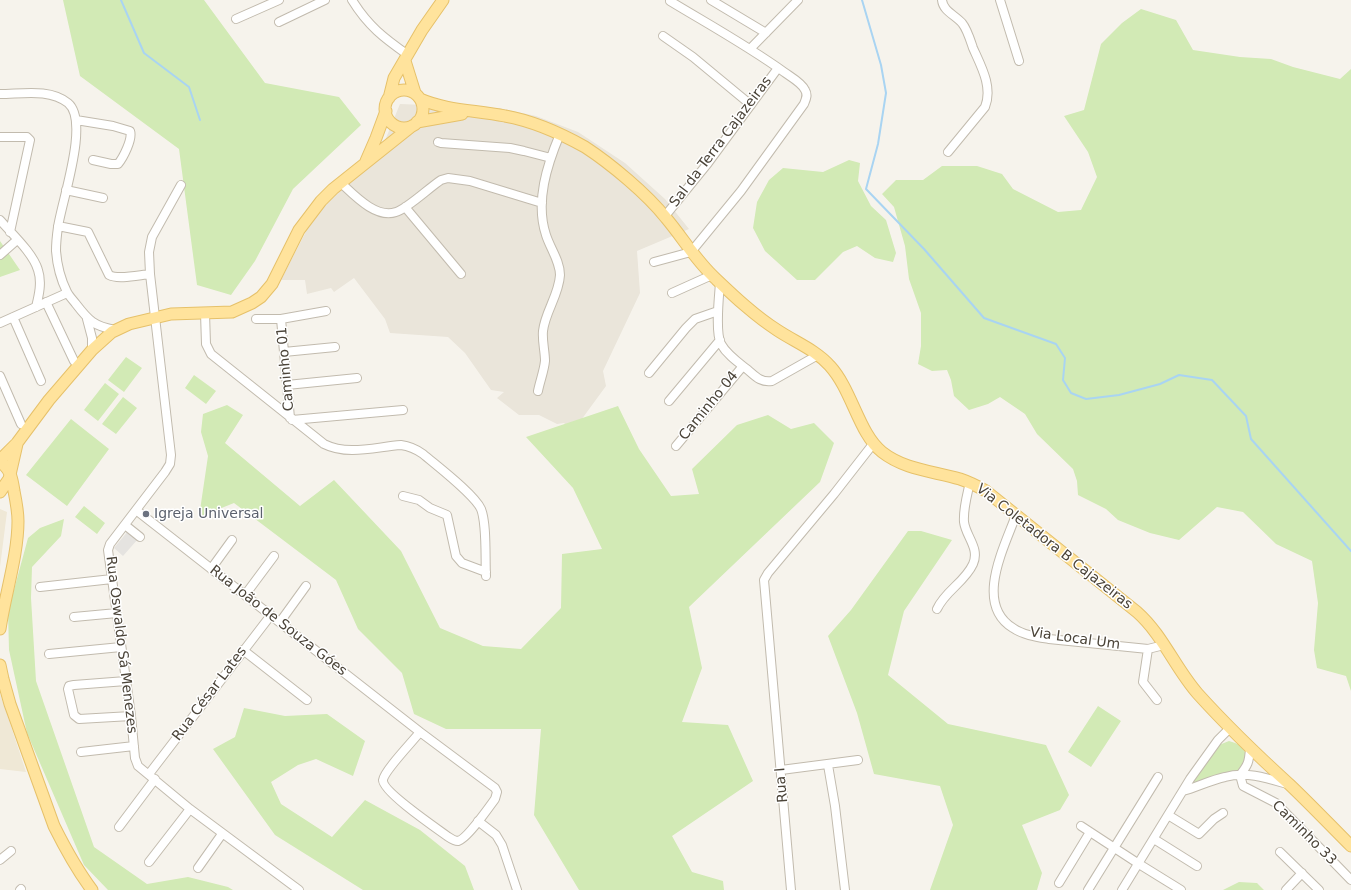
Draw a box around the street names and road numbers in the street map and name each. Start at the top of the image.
street label: Sal da Terra Cajazeiras [666,73,776,211]
street label: Caminho 01 [274,326,298,412]
street label: Caminho 04 [676,368,742,444]
street label: Via Coletadora B Cajazeiras [973,481,1135,613]
street label: Rua Oswaldo Sá Menezes [102,555,140,735]
street label: Rua João de Souza Góes [206,562,350,680]
street label: Via Local Um [1029,624,1121,654]
street label: Rua César Lates [169,644,251,744]
street label: Rua I [772,767,792,803]
street label: Caminho 33 [1268,797,1340,869]

